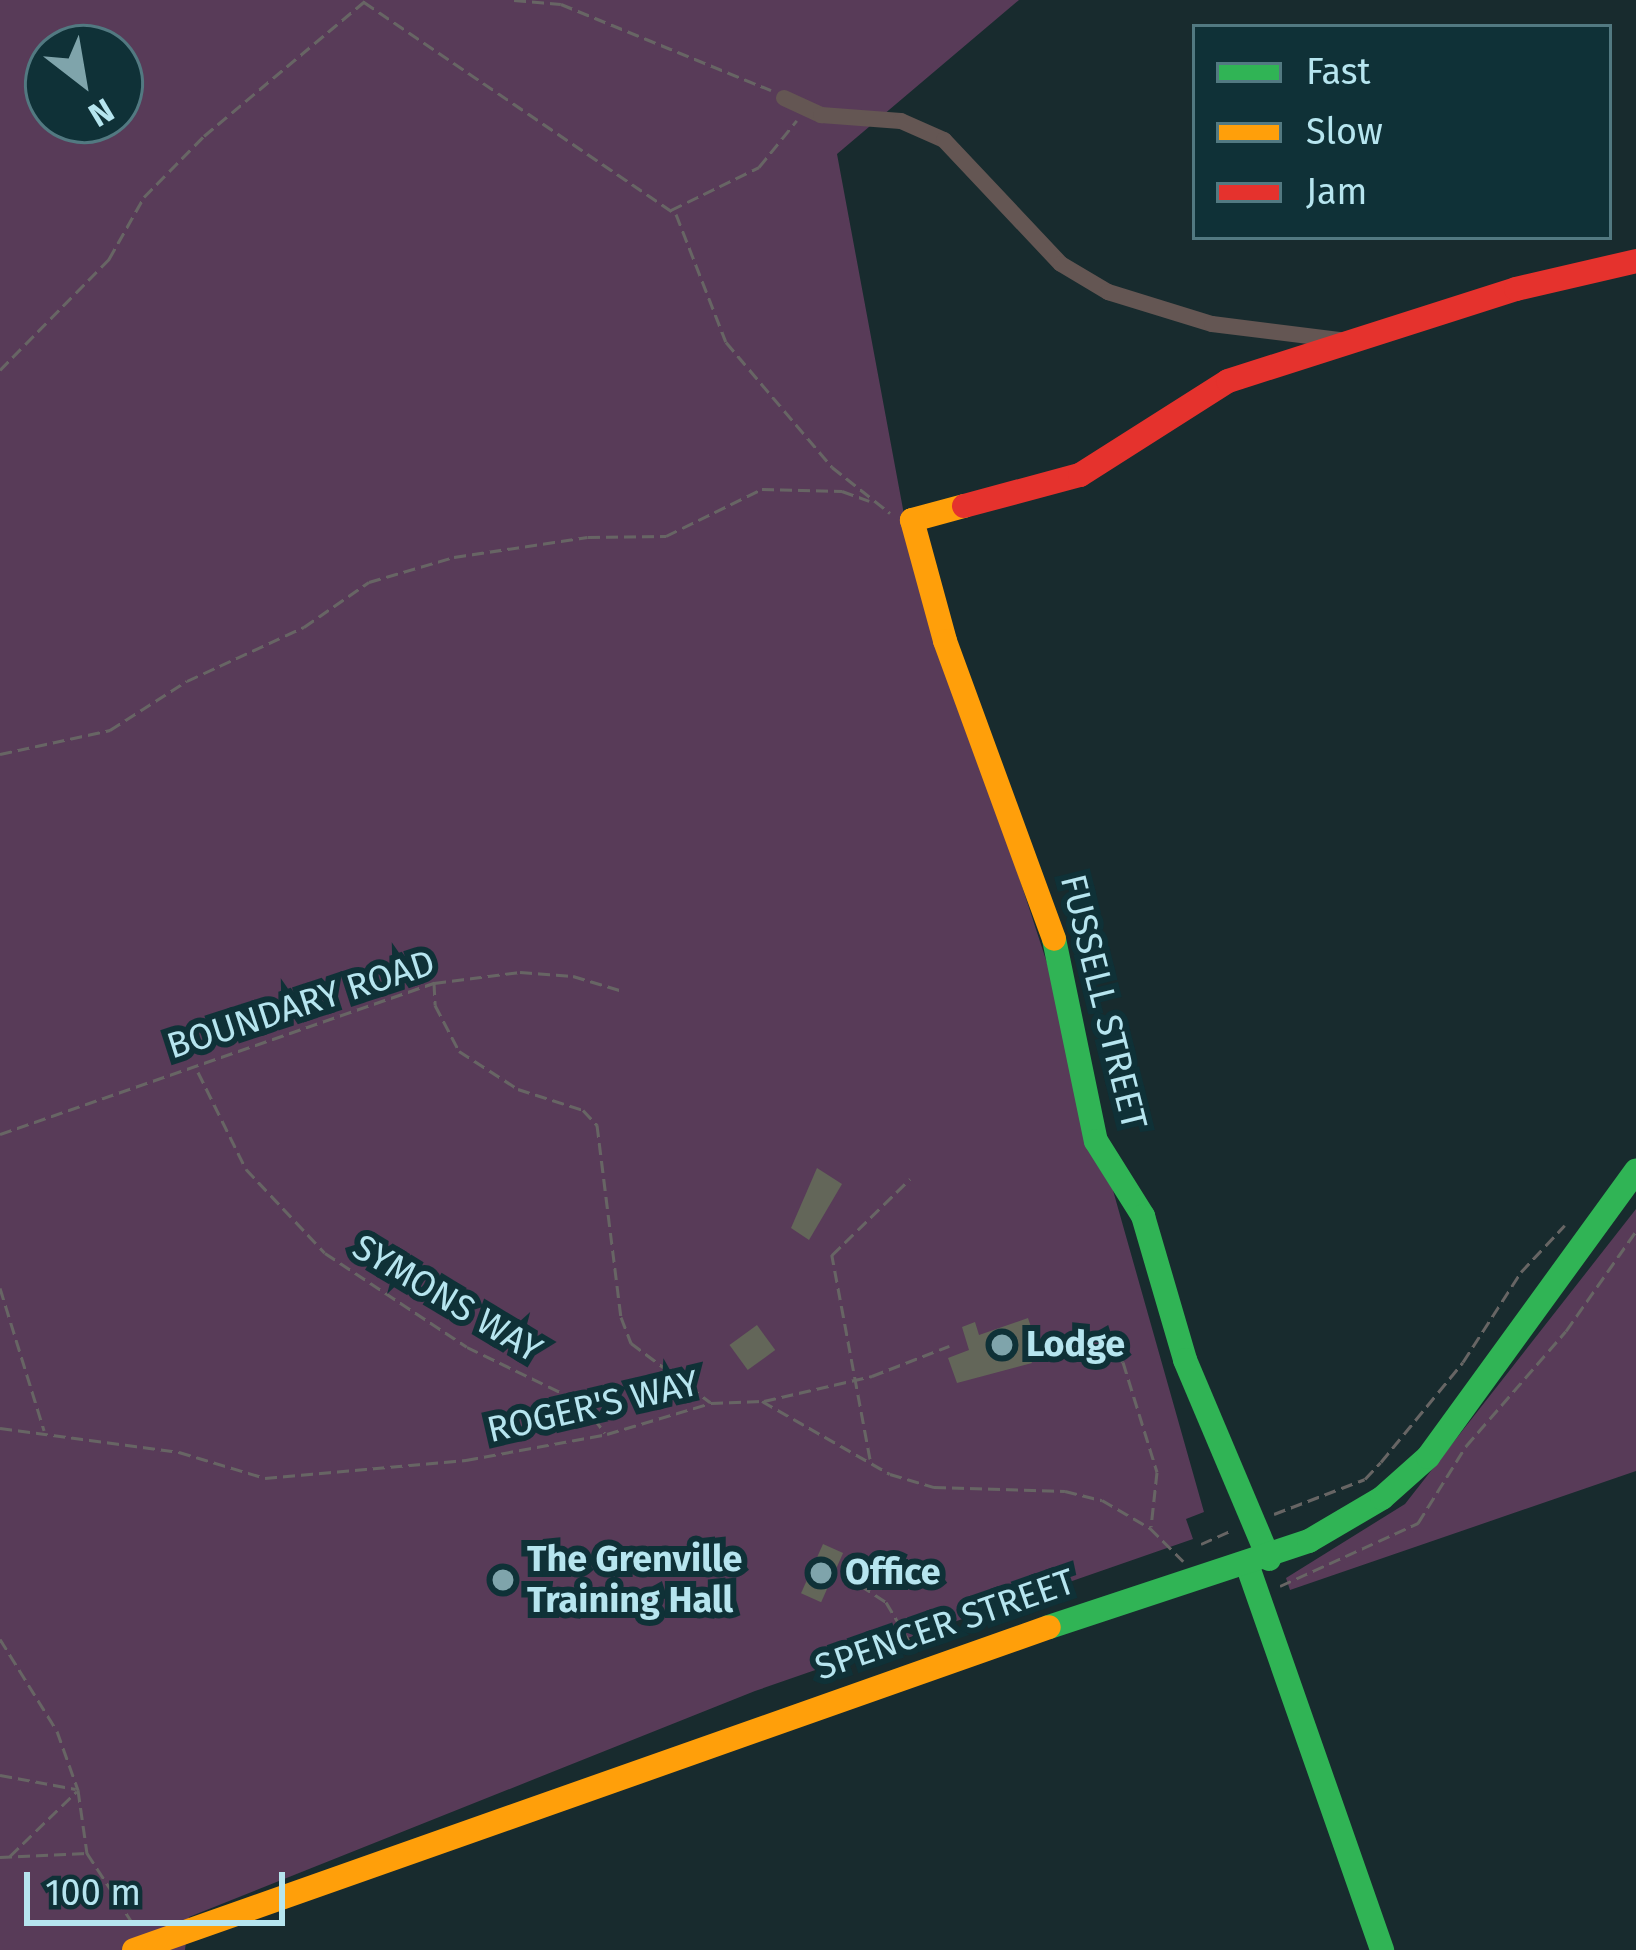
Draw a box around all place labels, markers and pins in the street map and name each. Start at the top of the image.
place label: Lodge [1026,1323,1125,1367]
marker: Lodge [989,1332,1015,1358]
place label: The Grenville Training Hall [527,1537,742,1622]
place label: Office [845,1551,941,1595]
marker: Office [808,1560,834,1586]
marker: The Grenville Training Hall [490,1567,516,1593]

